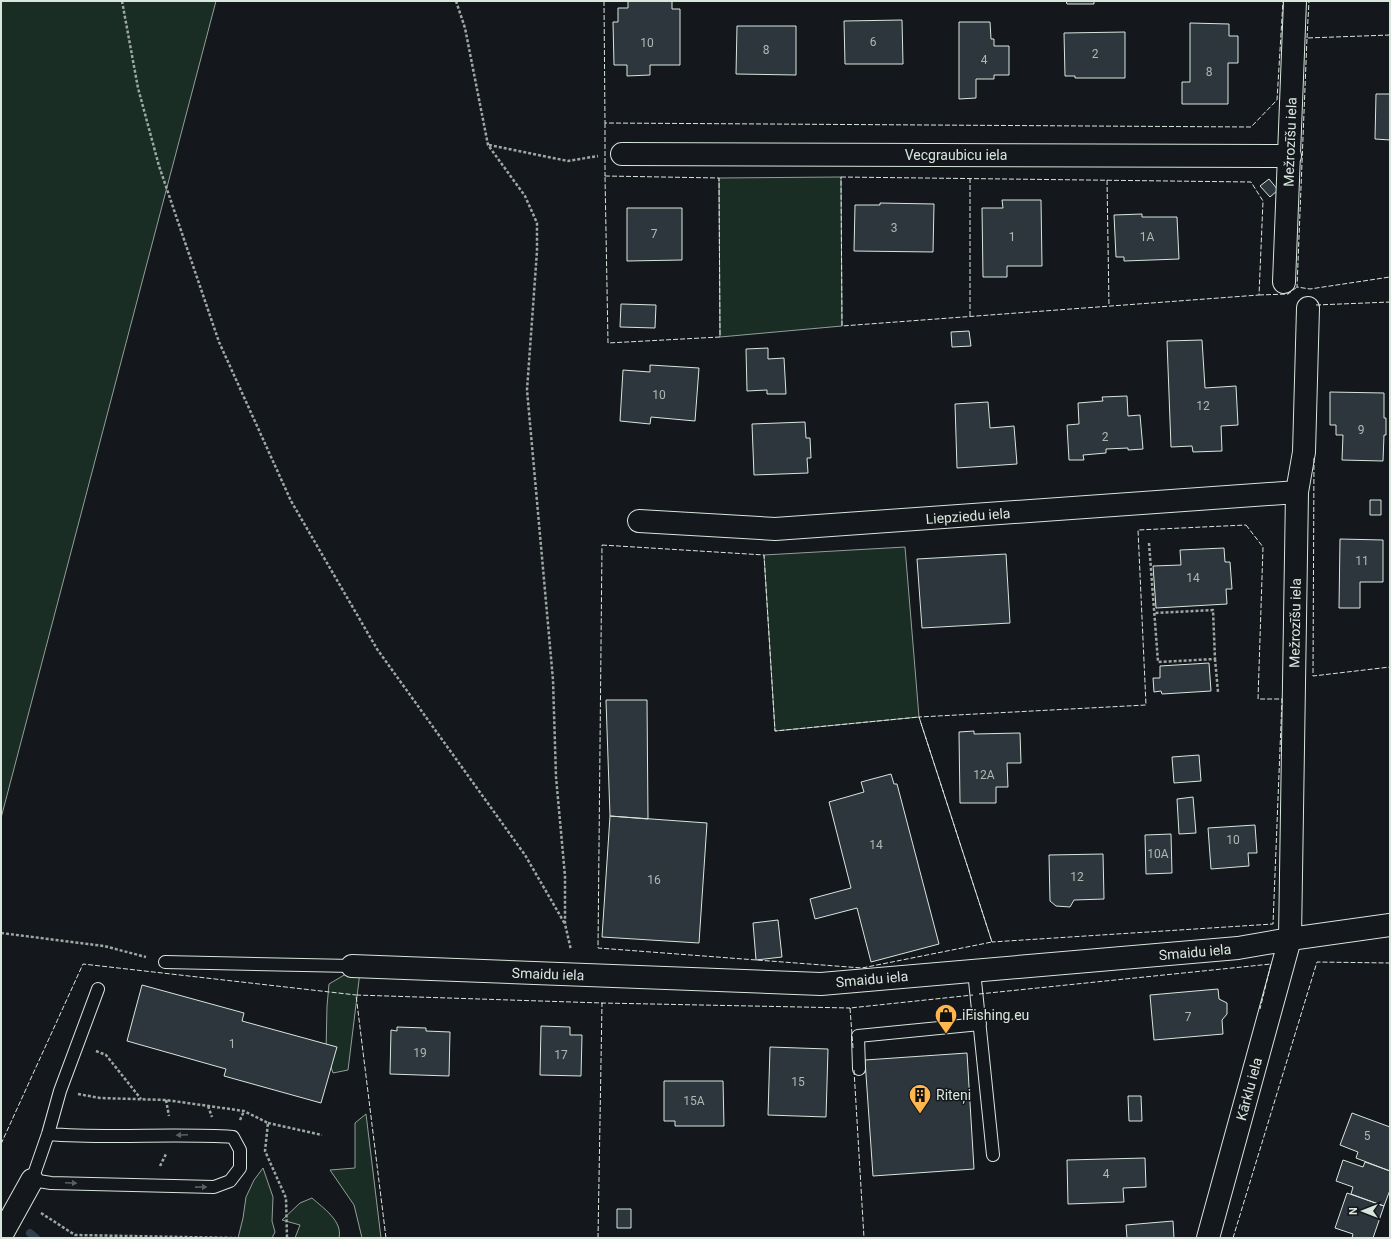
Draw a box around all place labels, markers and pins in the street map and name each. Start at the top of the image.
shop icon: iFishing.eu [933,1002,959,1035]
place label: iFishing.eu [962,1007,1029,1023]
building icon: Riteņi [907,1082,933,1115]
place label: Riteņi [936,1087,971,1104]

